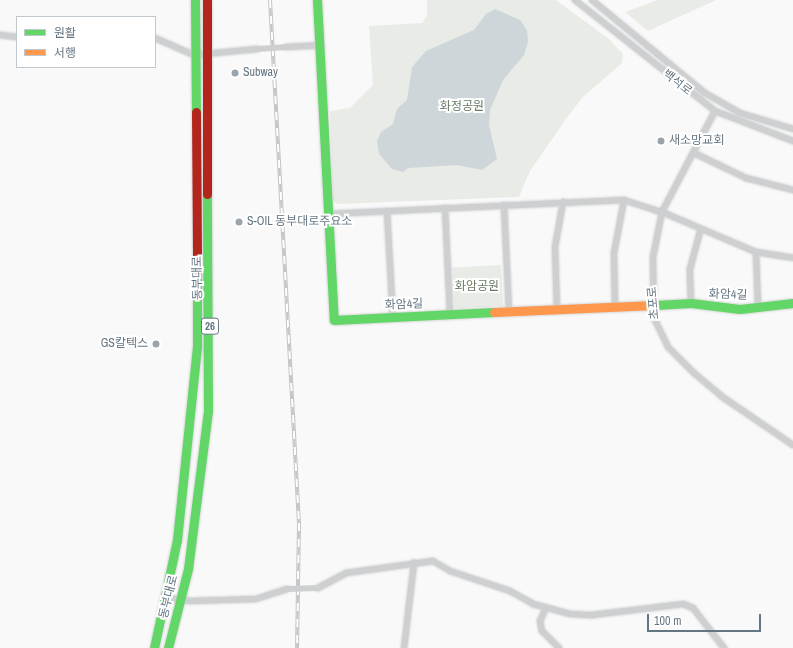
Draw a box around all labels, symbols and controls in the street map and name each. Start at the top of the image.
legend [16,16,156,68]
text: 원활 [54,25,76,41]
text: 서행 [54,45,76,61]
place label: Subway [243,66,278,80]
street label: 백석로 [660,67,694,99]
marker: Subway [230,68,240,78]
park label: 화정공원 [440,100,484,114]
place label: 새소망교회 [669,134,724,148]
marker: 새소망교회 [656,136,666,146]
place label: S-OIL 동부대로주요소 [247,215,353,229]
marker: S-OIL 동부대로주요소 [234,217,244,227]
street label: 동부대로 [190,256,206,300]
park label: 화암공원 [455,280,499,294]
street label: 초포로 [645,286,663,320]
street label: 화암4길 [708,287,748,303]
street label: 화암4길 [384,297,424,313]
road number: 26 [200,317,220,335]
place label: GS칼텍스 [101,337,148,351]
marker: GS칼텍스 [151,339,161,349]
street label: 동부대로 [157,574,181,620]
scale bar [649,606,763,632]
text: 100 m [654,613,681,629]

